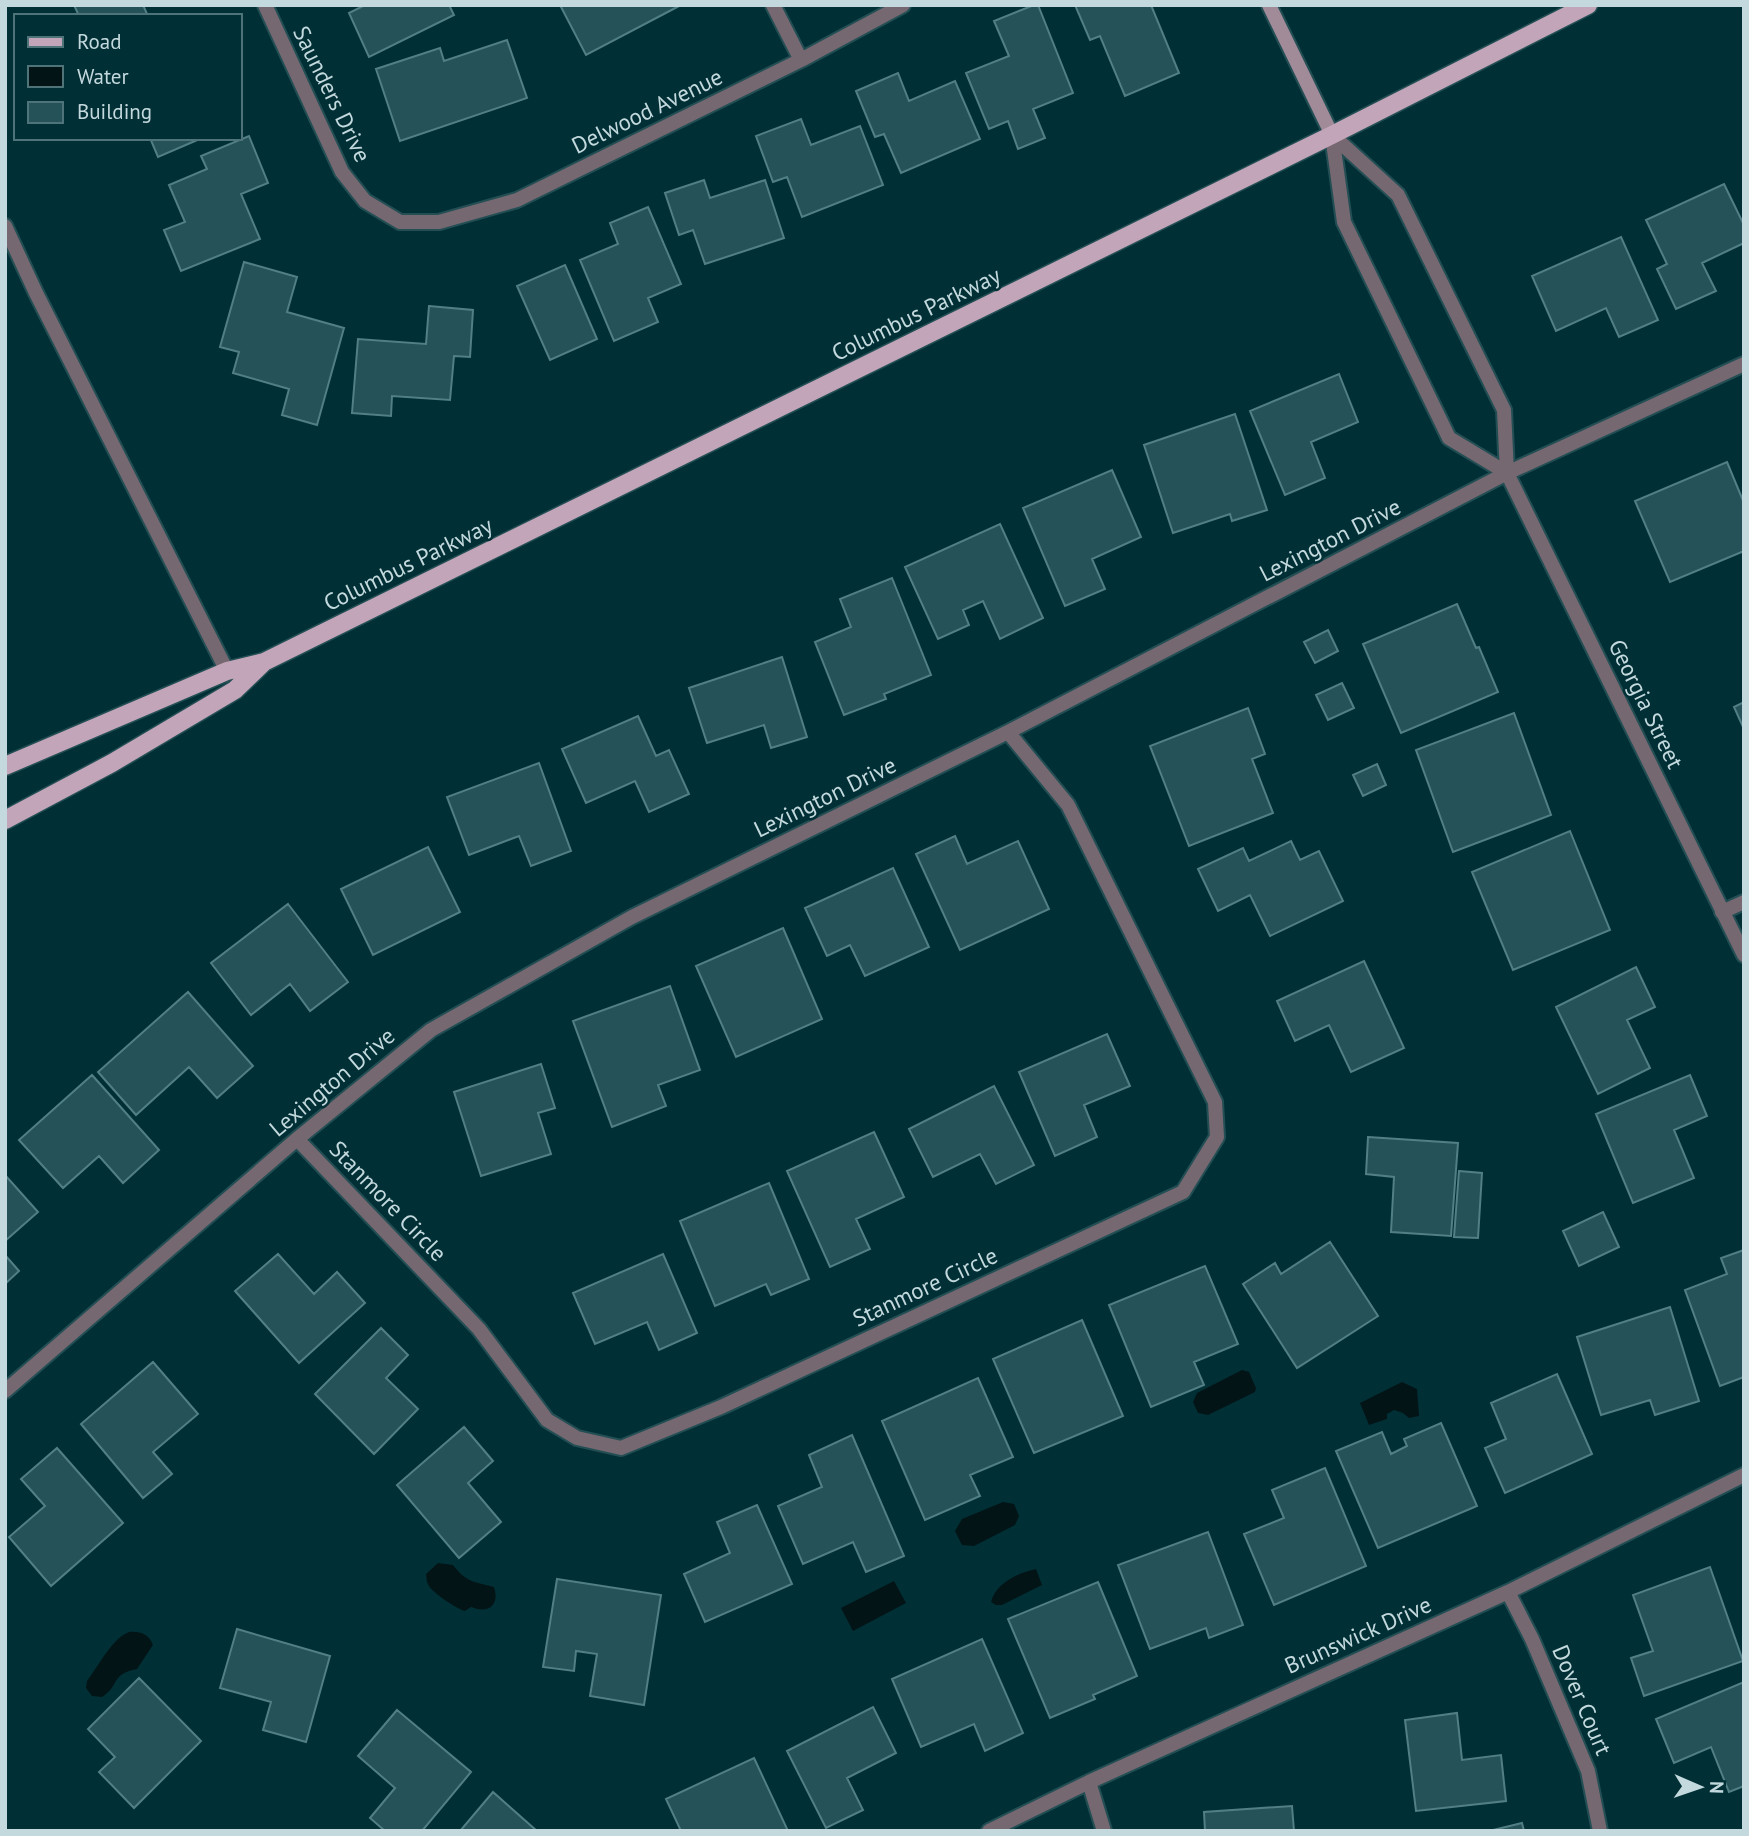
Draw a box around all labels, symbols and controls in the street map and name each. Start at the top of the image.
legend [14,14,242,140]
street label: Saunders Drive [287,21,378,167]
text: Road [77,28,121,55]
street label: Delwood Avenue [567,61,727,160]
text: Water [77,63,129,90]
text: Building [77,98,152,125]
street label: Columbus Parkway [827,260,1005,367]
street label: Lexington Drive [1254,492,1405,588]
street label: Columbus Parkway [319,510,497,617]
street label: Georgia Street [1603,634,1690,773]
street label: Lexington Drive [749,750,901,844]
street label: Lexington Drive [263,1021,400,1142]
street label: Stanmore Circle [324,1134,453,1267]
street label: Stanmore Circle [848,1240,1002,1333]
street label: Brunswick Drive [1280,1589,1436,1680]
street label: Dover Court [1546,1640,1619,1759]
north arrow [1665,1752,1735,1822]
text: N [1705,1781,1729,1794]

